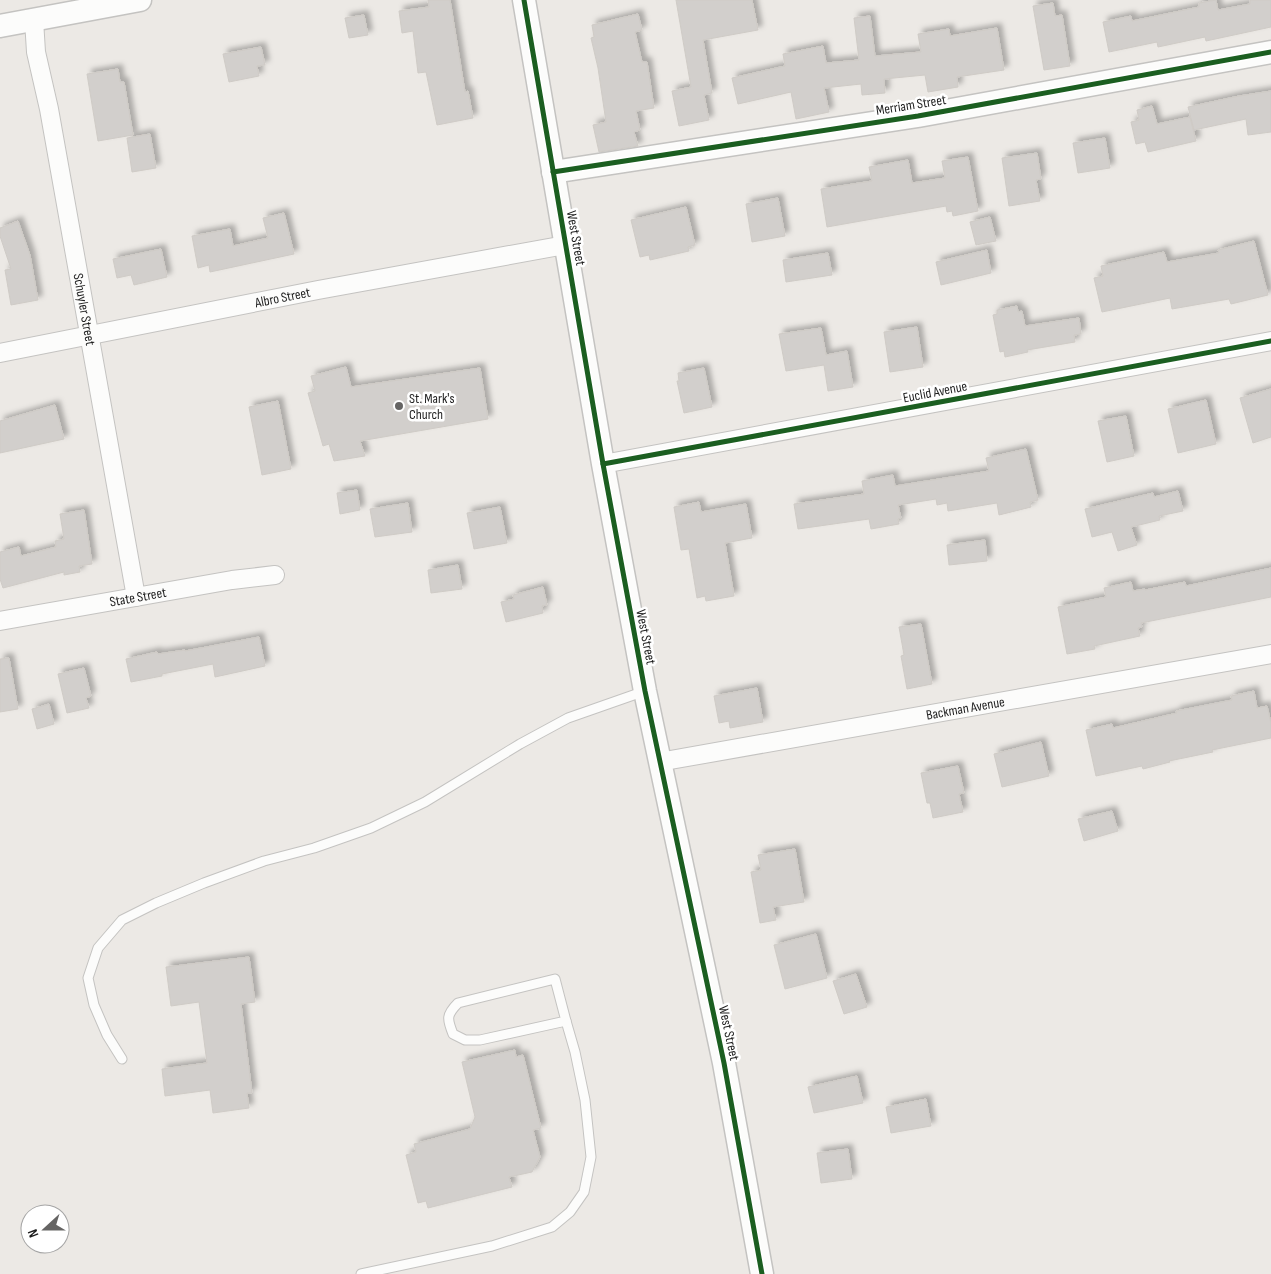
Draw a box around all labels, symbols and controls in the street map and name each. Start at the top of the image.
street label: Merriam Street [875,91,947,119]
street label: West Street [563,209,589,267]
street label: Schuyler Street [70,272,99,347]
street label: Albro Street [252,283,312,311]
street label: Euclid Avenue [901,377,969,407]
place label: St. Mark's Church [409,390,455,423]
marker: St. Mark's Church [393,400,405,412]
street label: State Street [108,583,168,610]
street label: West Street [632,608,660,666]
street label: Backman Avenue [925,693,1006,723]
street label: West Street [715,1004,743,1062]
north arrow [20,1204,70,1254]
text: N [24,1227,43,1240]

